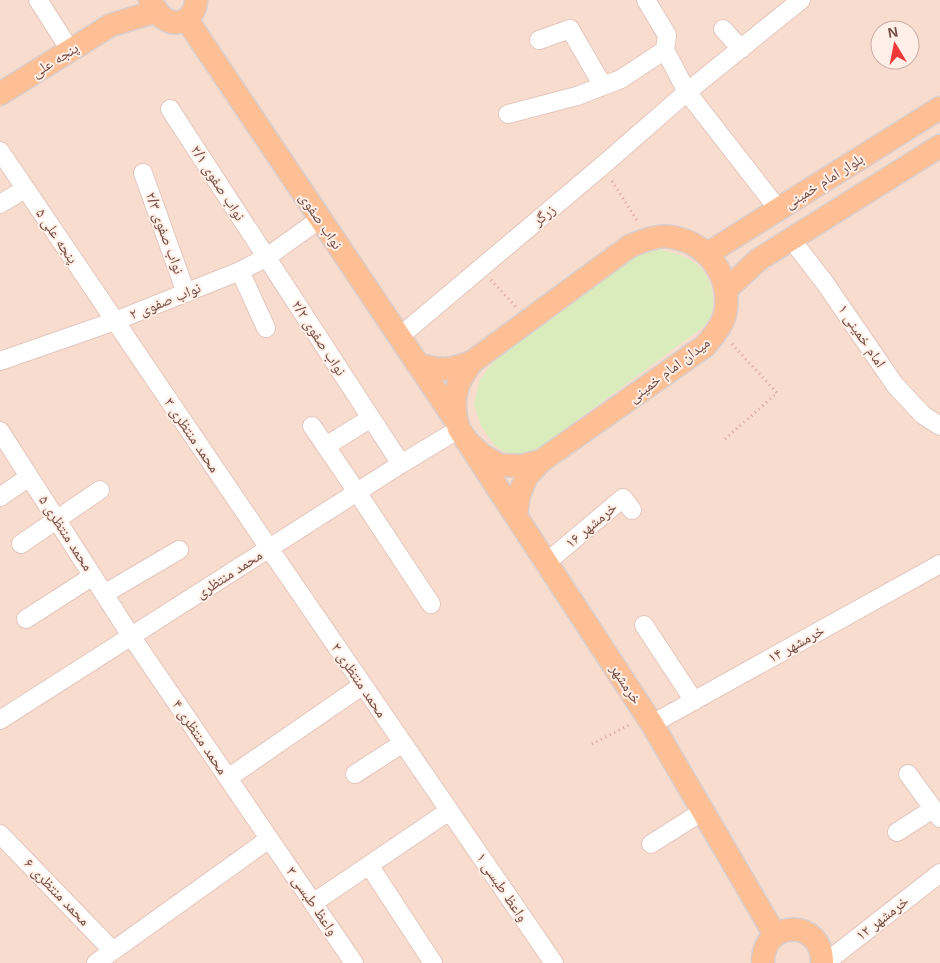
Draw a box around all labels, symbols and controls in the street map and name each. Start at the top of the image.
north arrow [870,20,920,70]
text: N [886,23,899,41]
street label: پنجه علی [28,39,82,82]
street label: نواب صفوی ۲/۱ [186,142,249,225]
street label: بلوار امام خمینی [781,150,867,213]
street label: نواب صفوی ۲/۳ [141,189,188,277]
street label: نواب صفوی [295,189,346,253]
street label: زرگر [528,200,559,230]
street label: پنجه علی ۵ [31,205,82,268]
street label: نواب صفوی ۲ [127,279,204,324]
street label: نواب صفوی ۲/۲ [287,297,350,380]
street label: امام خمینی ۱ [833,301,890,372]
street label: میدان امام خمینی [625,333,714,407]
street label: محمد منتظری ۳ [159,394,224,477]
street label: محمد منتظری ۵ [34,492,97,575]
street label: خرمشهر ۱۶ [562,498,621,552]
street label: محمد منتظری [192,546,266,603]
street label: خرمشهر ۱۴ [765,621,828,667]
street label: محمد منتظری ۲ [326,639,391,722]
street label: خرمشهر [606,660,646,708]
street label: محمد منتظری ۴ [167,696,232,779]
street label: واعظ طبسی ۱ [472,849,532,926]
street label: محمد منتظری ۶ [20,855,94,930]
street label: واعظ طبسی ۳ [282,863,342,940]
street label: خرمشهر ۱۲ [852,892,912,944]

